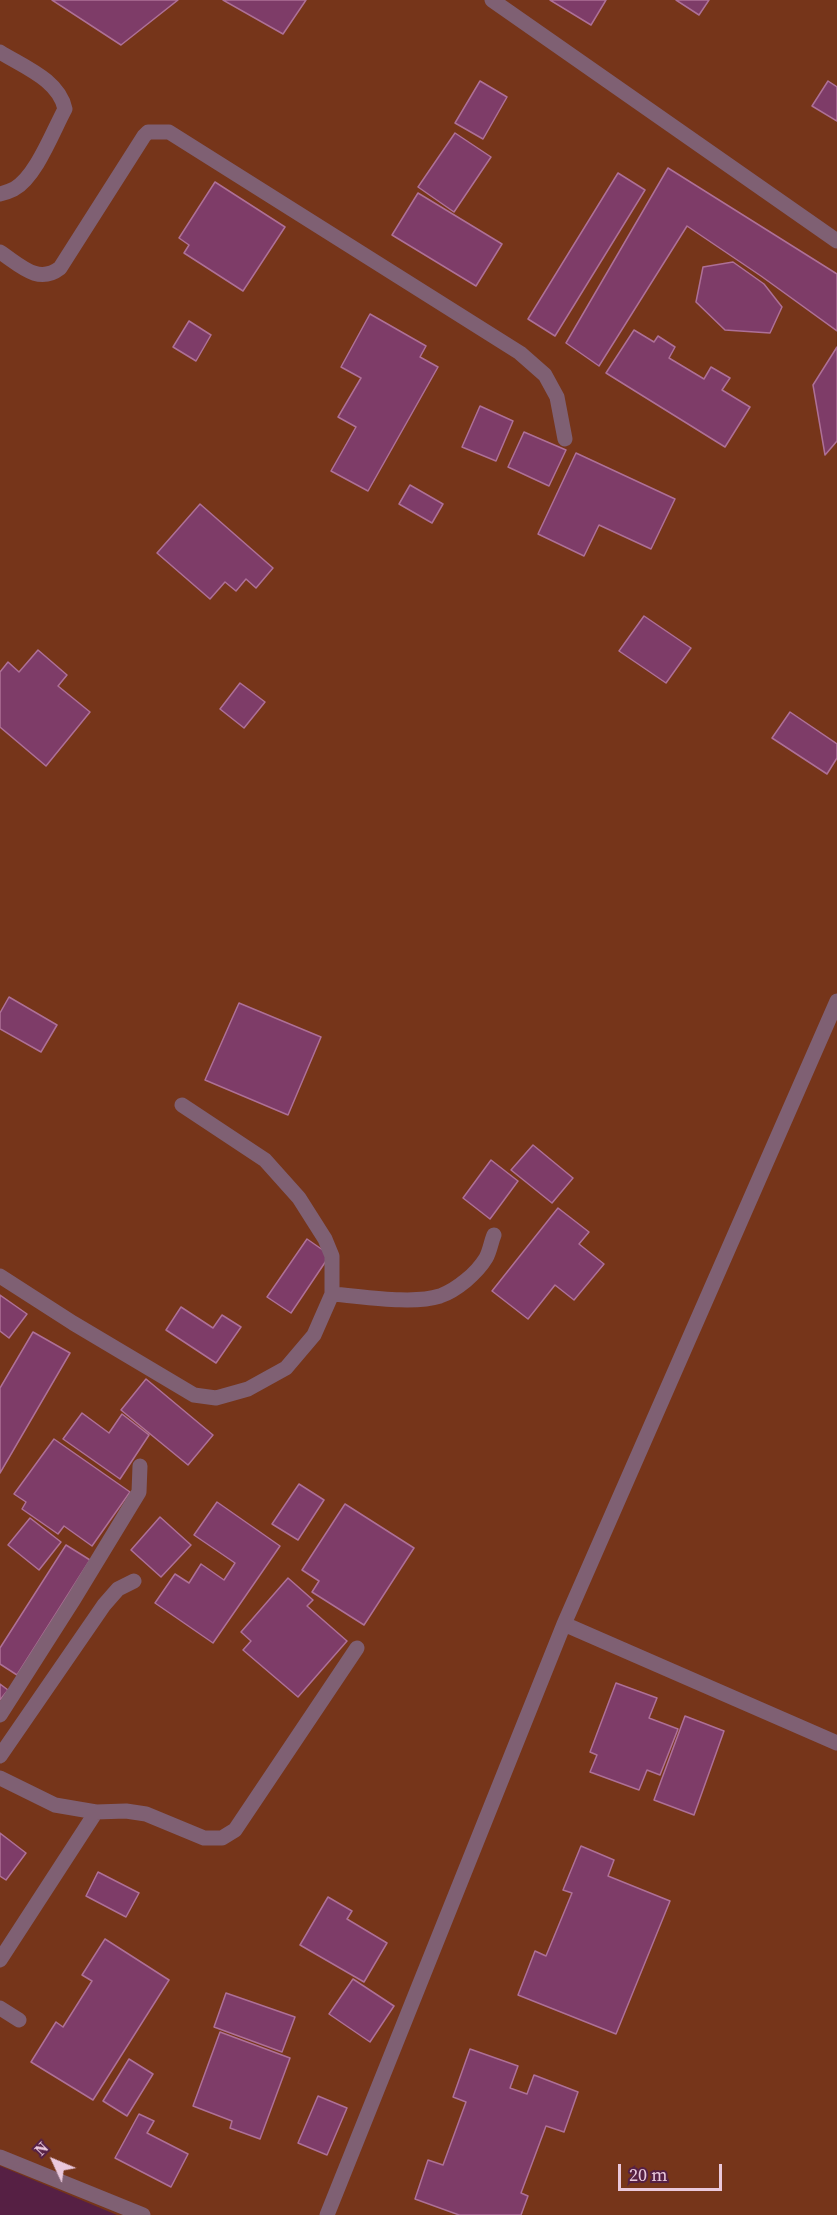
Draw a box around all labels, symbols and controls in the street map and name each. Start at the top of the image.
north arrow [24,2131,84,2191]
text: N [29,2137,53,2160]
scale bar [621,2152,724,2190]
text: 20 m [629,2162,667,2187]

